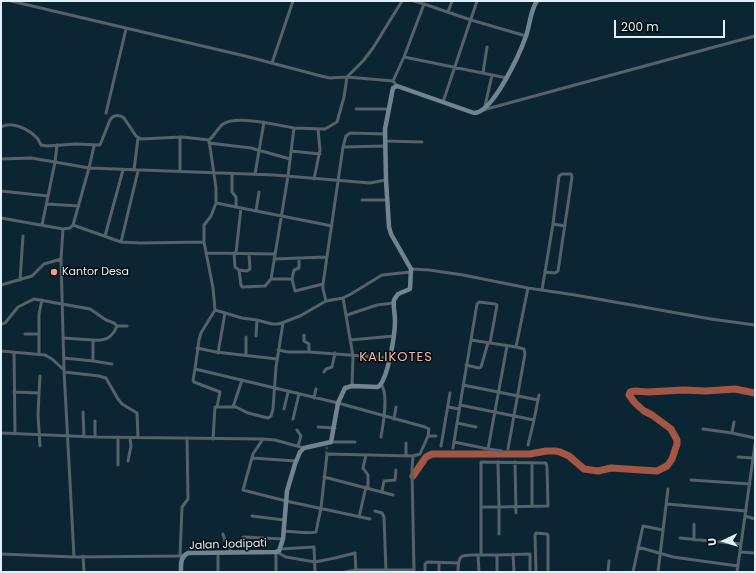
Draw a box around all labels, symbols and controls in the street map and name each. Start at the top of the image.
scale bar [616,12,727,38]
text: 200 m [621,18,659,35]
place label: Kantor Desa [62,265,129,279]
marker: Kantor Desa [49,267,59,277]
district label: KALIKOTES [359,350,433,366]
north arrow [704,521,744,561]
street label: Jalan Jodipati [189,537,267,553]
text: U [704,537,720,546]

